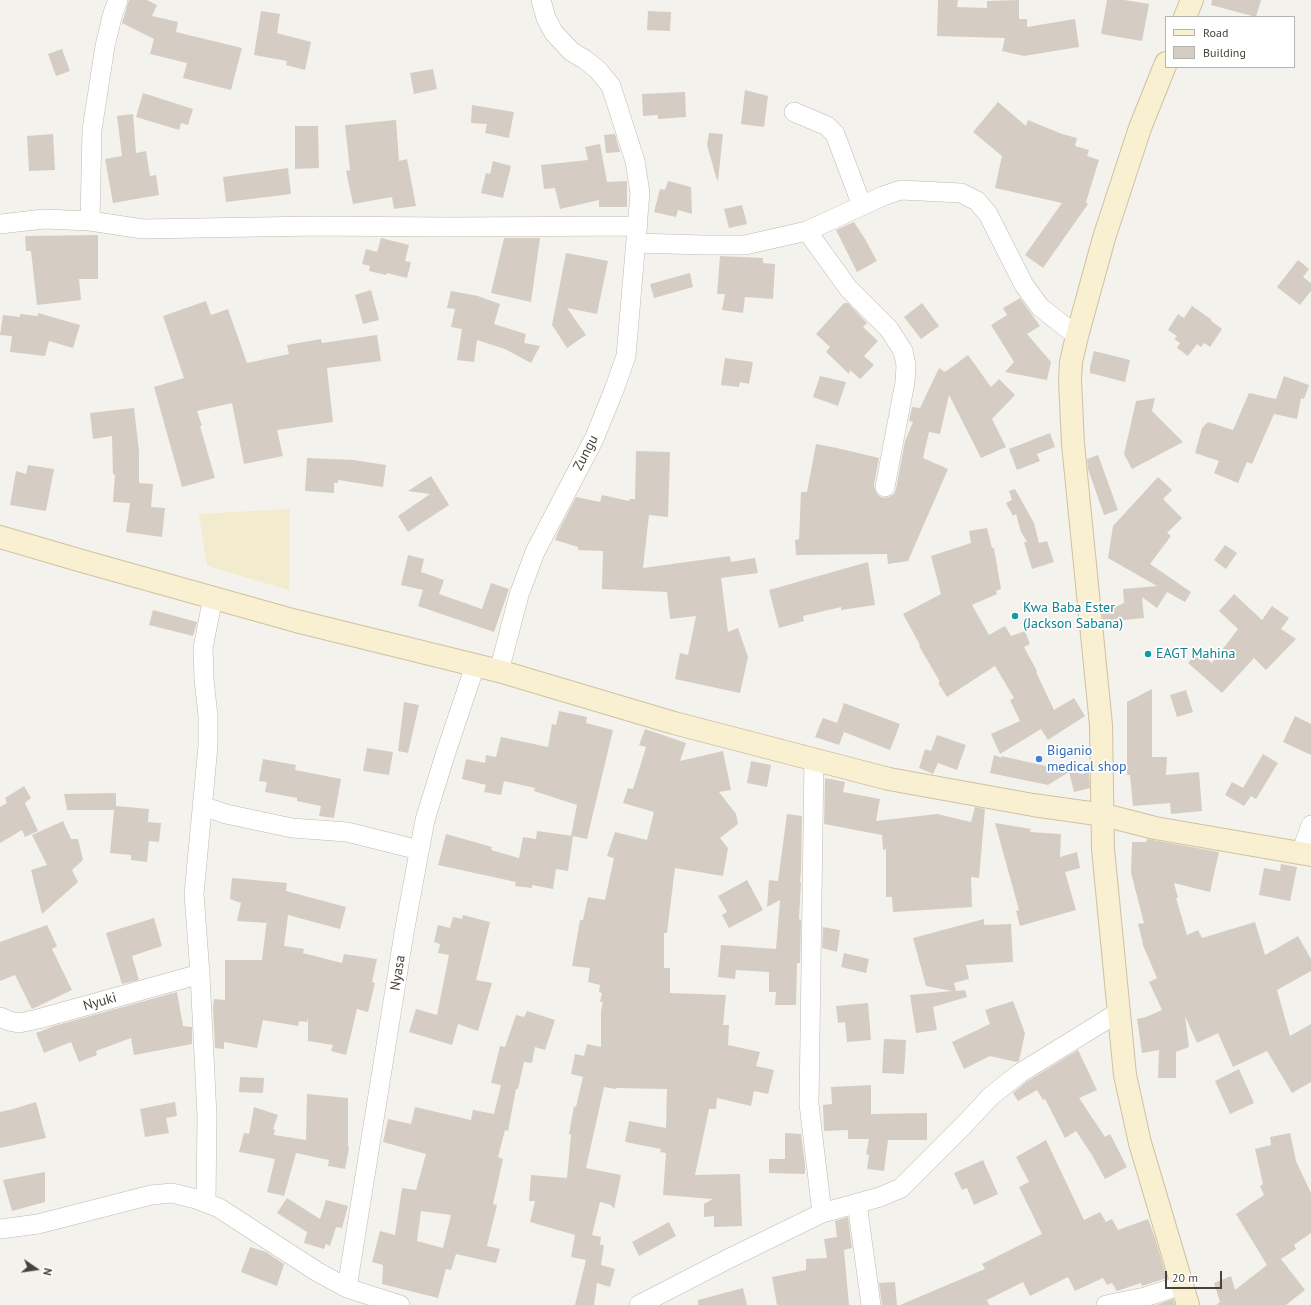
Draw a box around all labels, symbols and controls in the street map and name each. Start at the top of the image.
legend [1165,16,1295,68]
text: Road [1203,25,1228,40]
text: Building [1203,45,1246,60]
street label: Zungu [570,432,602,474]
place label: Kwa Baba Ester (Jackson Sabana) [1023,600,1123,632]
marker: Kwa Baba Ester (Jackson Sabana) [1010,611,1020,621]
place label: EAGT Mahina [1156,646,1235,662]
marker: EAGT Mahina [1143,649,1153,659]
place label: Biganio medical shop [1047,743,1126,776]
marker: Biganio medical shop [1034,754,1044,764]
street label: Nyasa [387,954,409,992]
street label: Nyuki [81,989,119,1015]
north arrow [16,1249,56,1289]
scale bar [1167,1263,1224,1289]
text: N [40,1267,55,1277]
text: 20 m [1172,1270,1198,1285]

